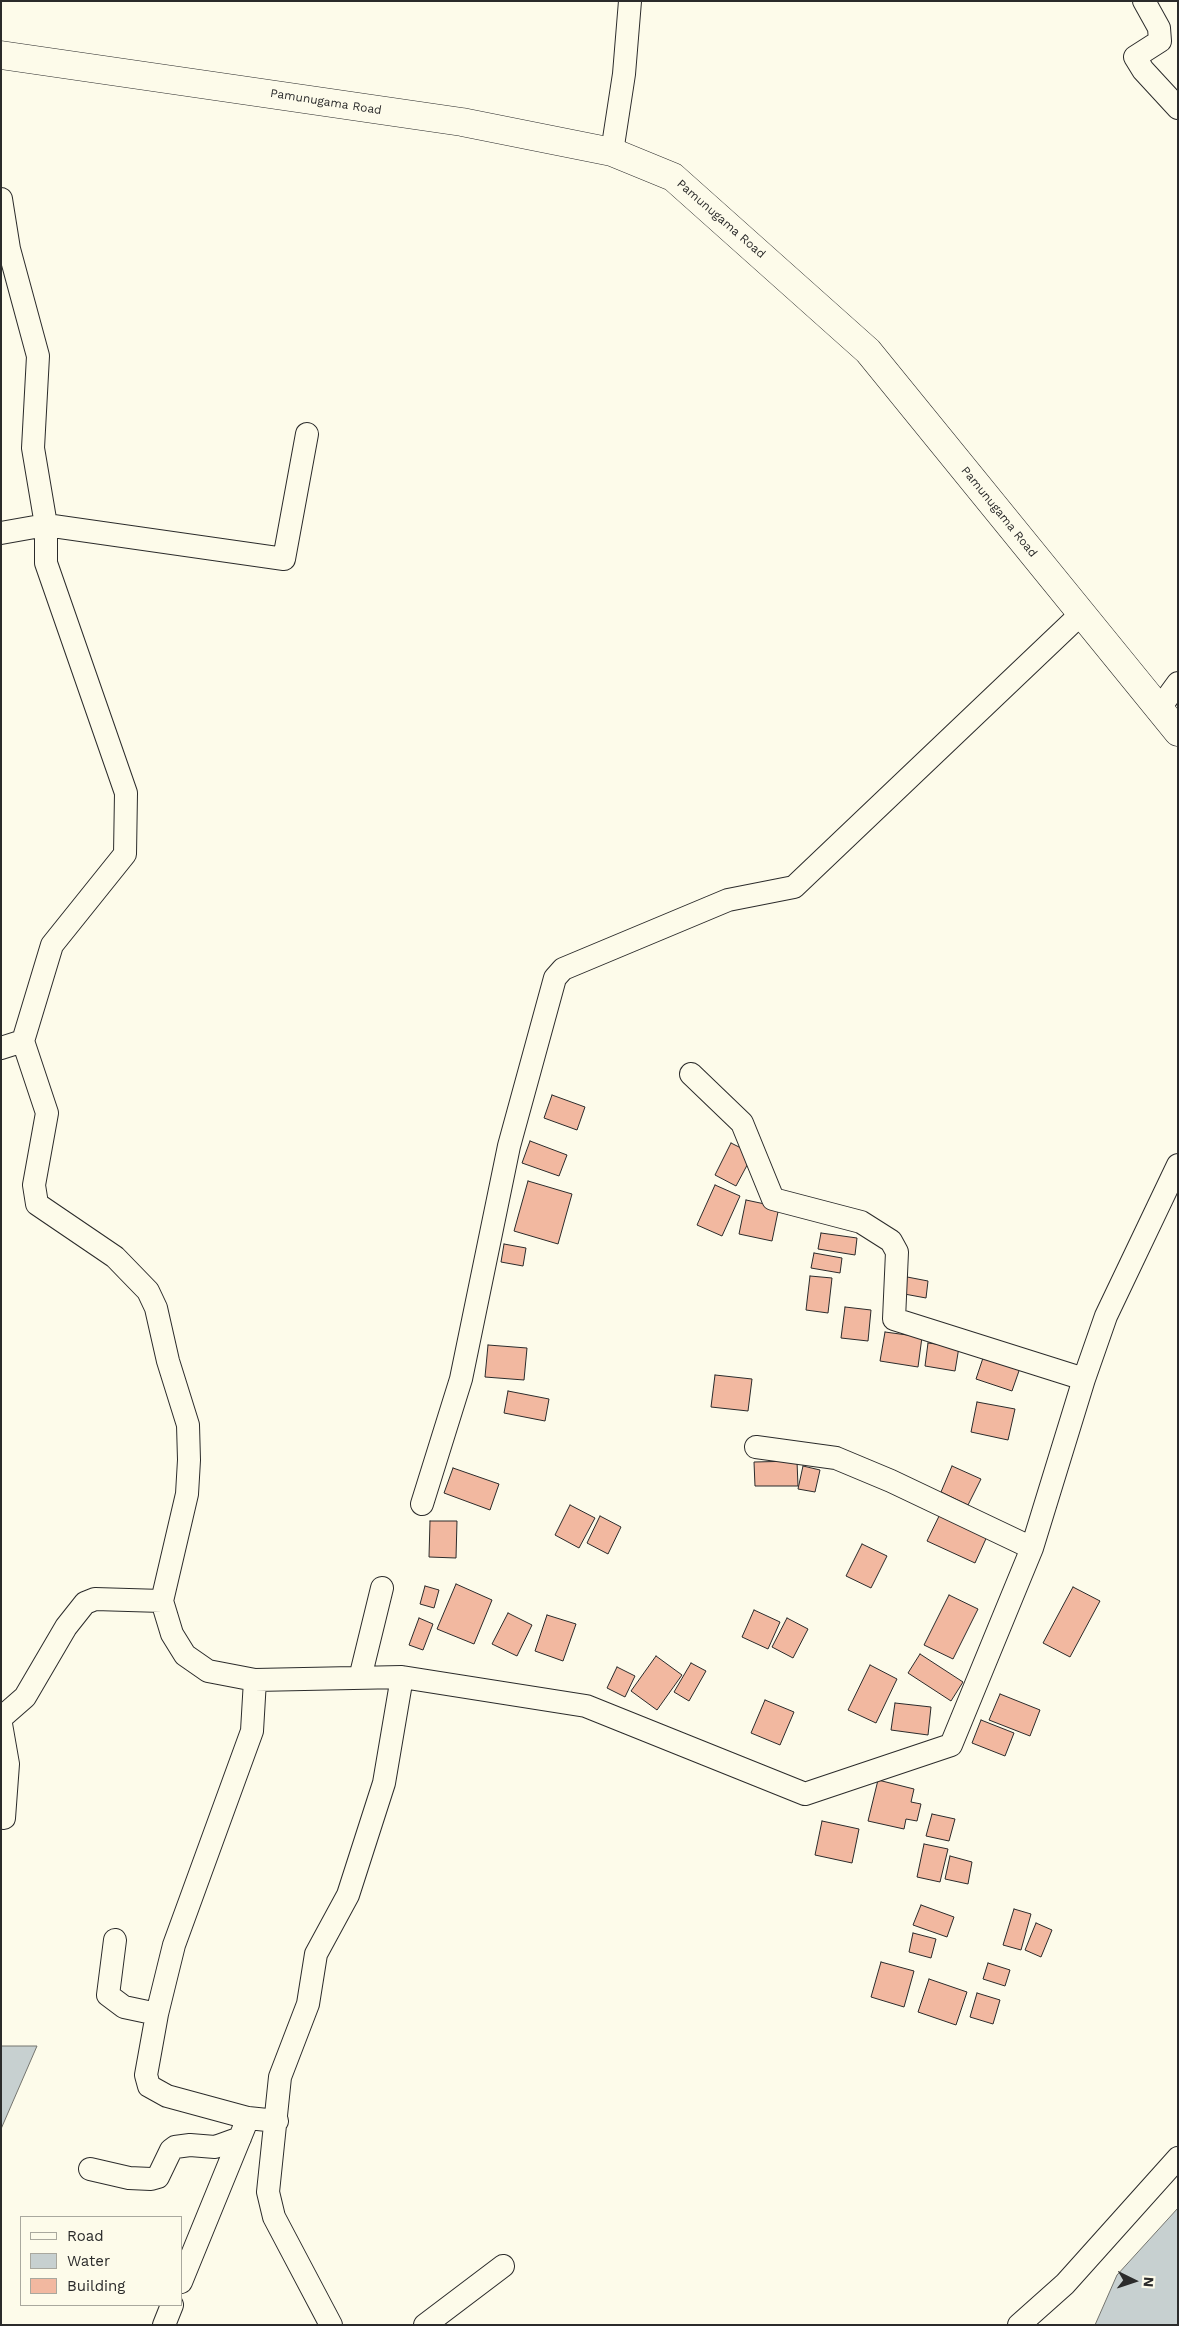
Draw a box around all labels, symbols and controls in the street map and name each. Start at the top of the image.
street label: Pamunugama Road [269,86,383,118]
street label: Pamunugama Road [674,177,768,261]
street label: Pamunugama Road [958,464,1040,560]
legend [20,2216,182,2306]
text: Road [67,2227,104,2245]
text: Water [67,2252,110,2270]
north arrow [1109,2256,1159,2306]
text: N [1141,2276,1157,2288]
text: Building [67,2277,125,2295]

